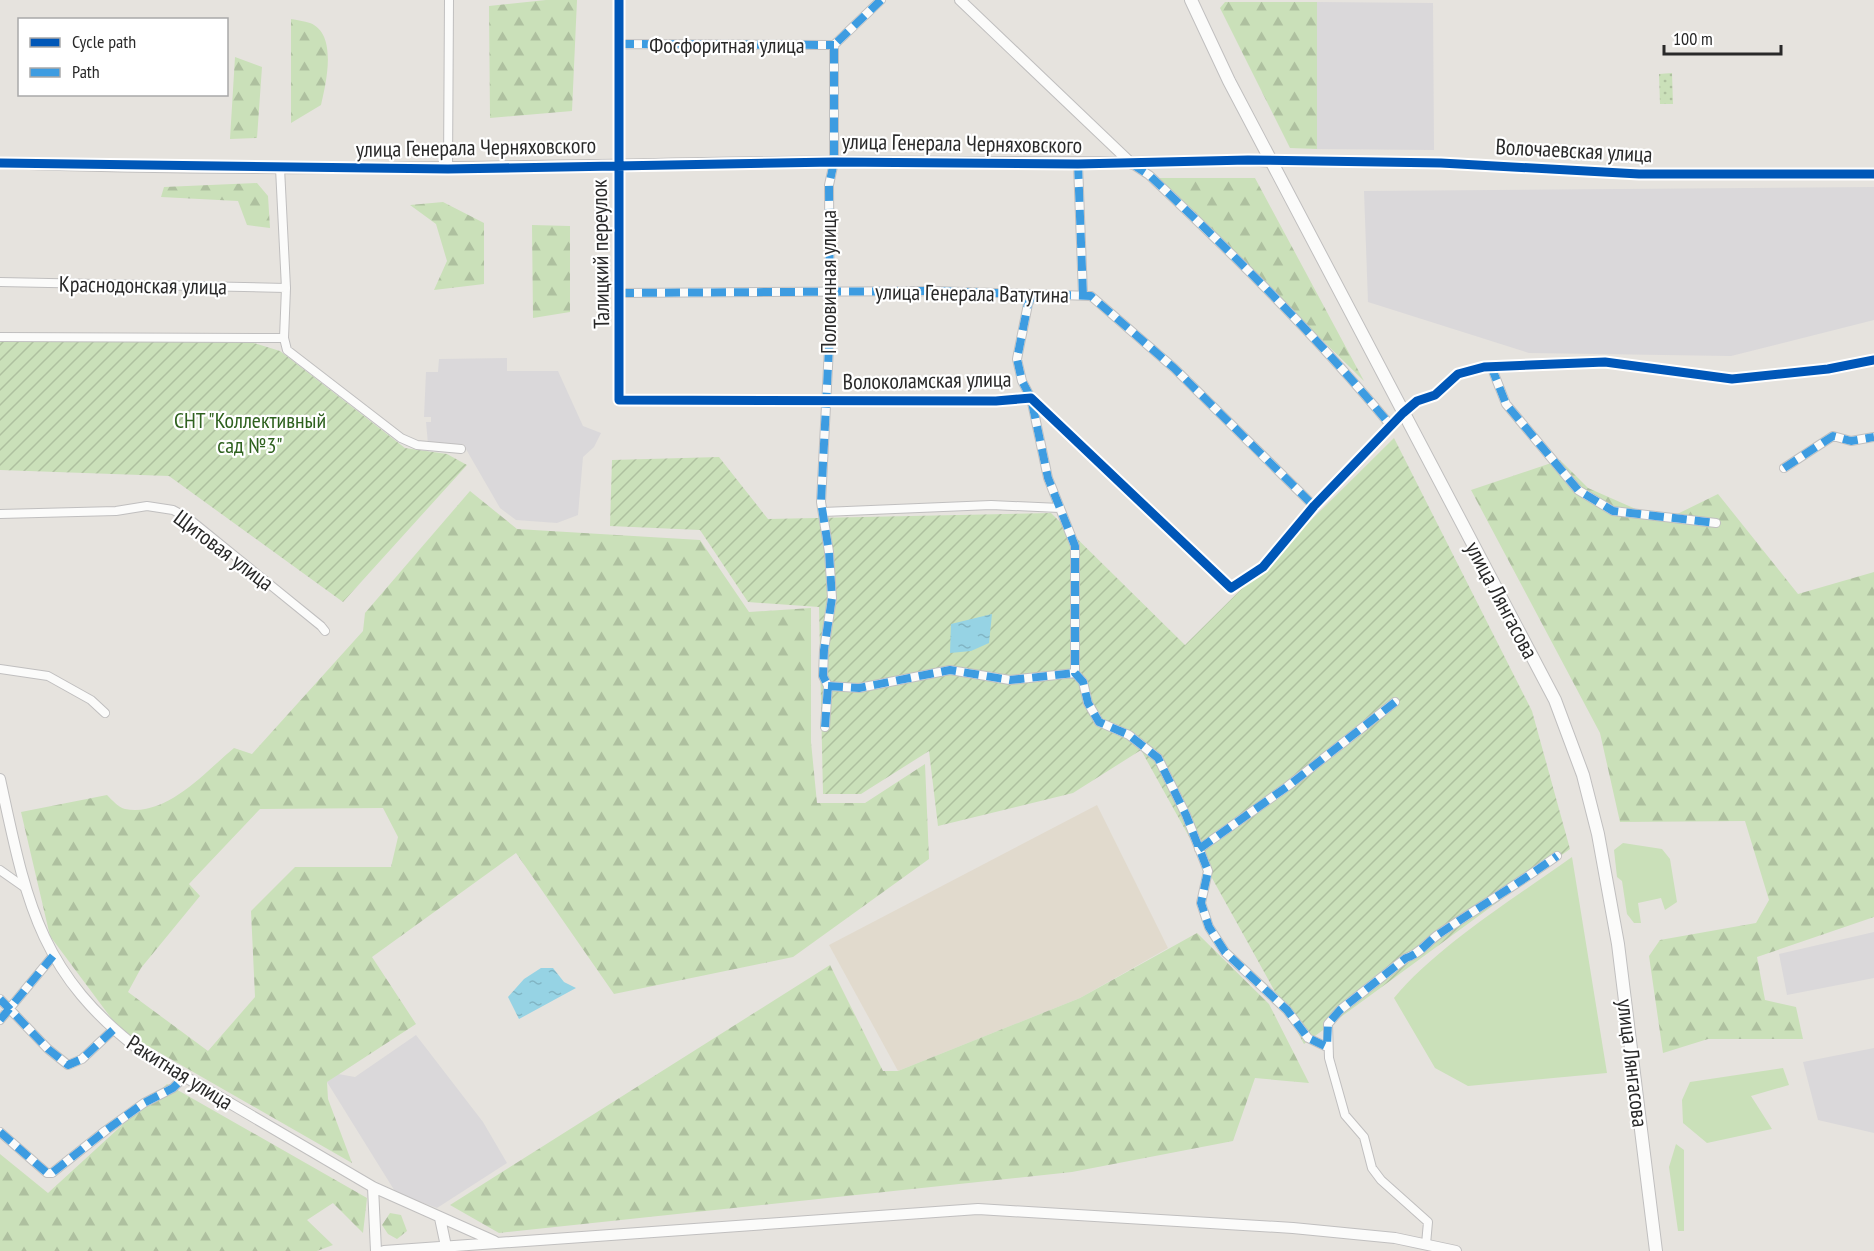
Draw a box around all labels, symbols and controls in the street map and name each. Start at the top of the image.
legend [18,18,228,96]
scale bar [1664,18,1781,56]
text: 100 m [1673,27,1713,50]
text: Cycle path [72,30,136,53]
street label: Фосфоритная улица [649,31,805,59]
text: Path [72,60,100,83]
street label: улица Генерала Черняховского [842,127,1082,159]
street label: улица Генерала Черняховского [356,131,596,163]
street label: Волочаевская улица [1495,132,1653,168]
street label: Талицкий переулок [585,179,615,329]
street label: Половинная улица [814,210,842,354]
street label: Краснодонская улица [59,270,227,300]
street label: улица Генерала Ватутина [875,277,1069,309]
street label: Волоколамская улица [842,365,1012,395]
park label: СНТ "Коллективный сад №3" [174,406,326,459]
street label: Щитовая улица [168,503,280,597]
street label: улица Лянгасова [1459,537,1545,663]
street label: улица Лянгасова [1611,997,1655,1129]
street label: Ракитная улица [122,1028,238,1116]

